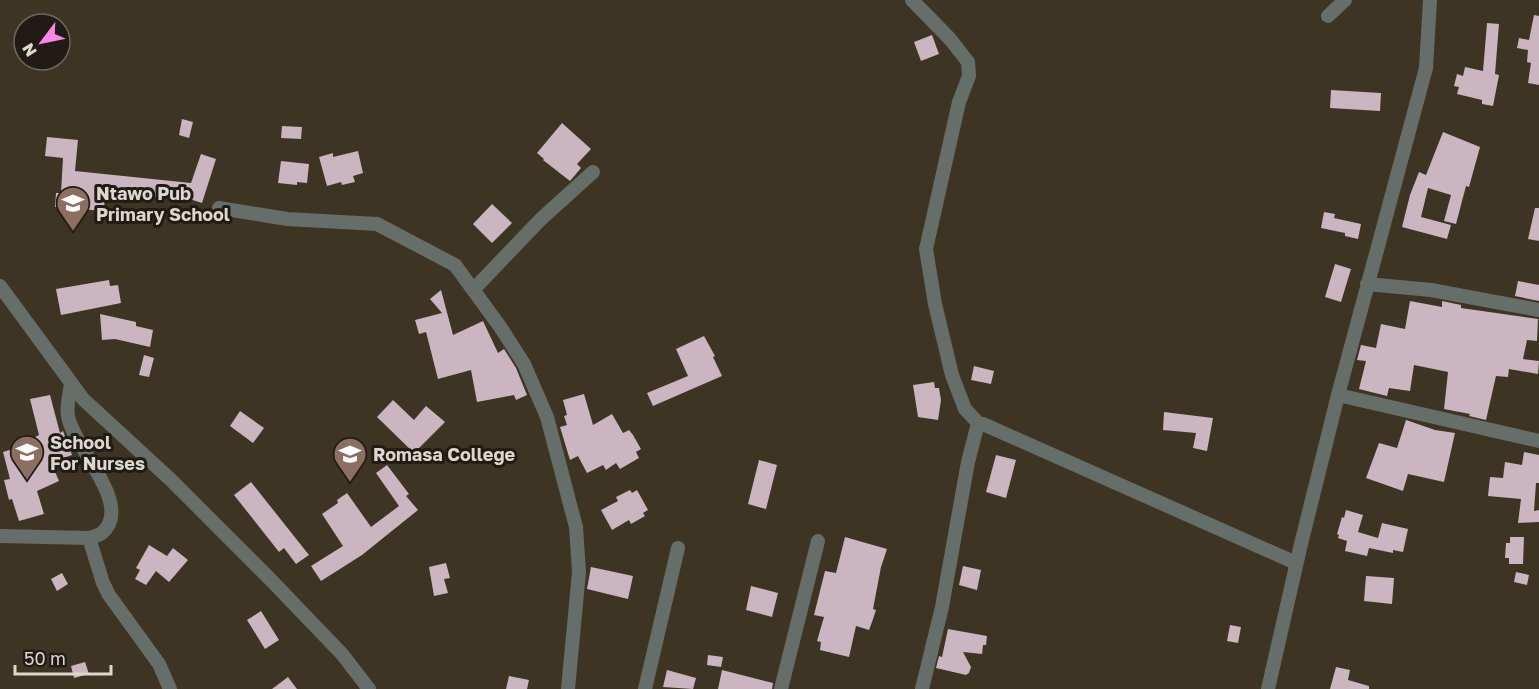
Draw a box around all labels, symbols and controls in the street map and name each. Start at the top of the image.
north arrow [12,12,72,72]
text: N [18,39,41,60]
place label: Ntawo Pub Primary School [96,182,230,225]
school or university icon: Ntawo Pub Primary School [55,185,91,232]
place label: School For Nurses [50,431,145,474]
school or university icon: School For Nurses [9,434,45,481]
school or university icon: Romasa College [332,436,368,483]
place label: Romasa College [373,443,515,465]
scale bar [15,638,111,676]
text: 50 m [24,647,66,669]

